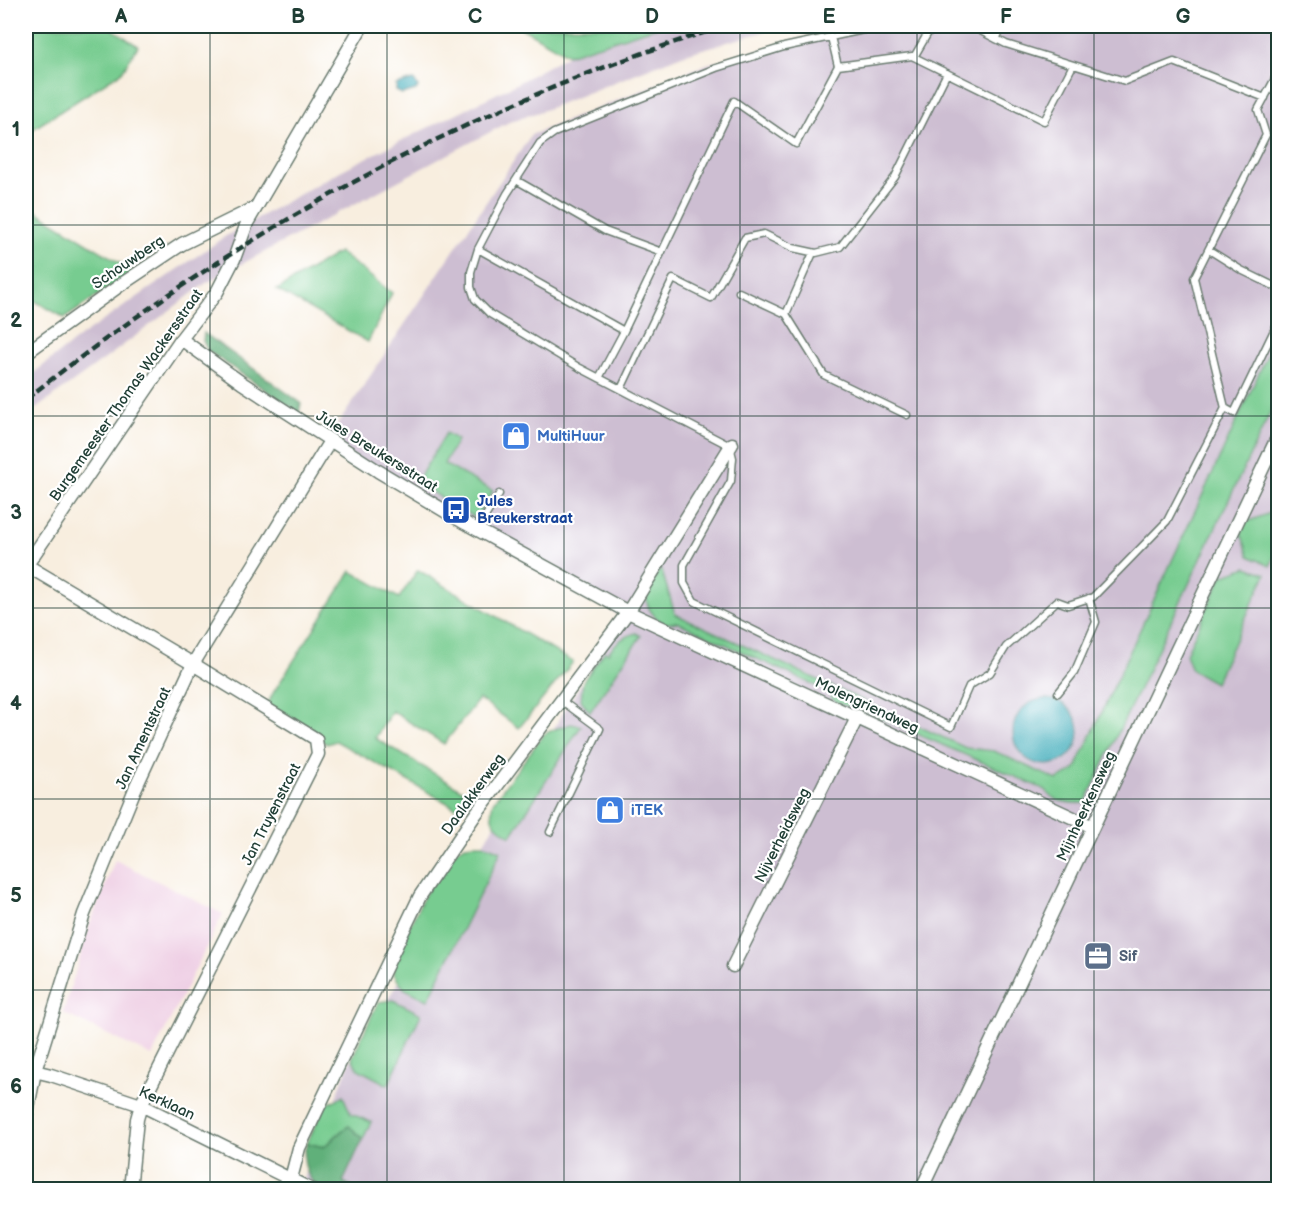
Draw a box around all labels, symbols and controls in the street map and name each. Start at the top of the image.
text: A [114,5,128,29]
text: B [291,5,305,29]
text: C [468,5,482,29]
text: D [645,5,659,29]
text: E [823,5,836,29]
text: F [1000,5,1012,29]
text: G [1176,5,1191,29]
text: 1 [12,118,20,142]
street label: Schouwberg [88,231,168,294]
street label: Burgemeester Thomas Wackersstraat [45,285,208,505]
text: 2 [10,309,22,333]
street label: Jules Breukersstraat [312,406,441,497]
shop icon: MultiHuur [500,420,532,452]
place label: MultiHuur [537,427,606,446]
place label: Jules Breukerstraat [477,492,573,528]
bus stop icon: Jules Breukerstraat [440,494,472,526]
text: 3 [10,501,22,525]
street label: Molengriendweg [812,673,922,738]
street label: Jan Amentstraat [111,684,176,792]
text: 4 [10,692,22,716]
street label: Mijnheerkensweg [1053,748,1120,864]
street label: Daalakkerweg [438,750,509,839]
street label: Jan Truyenstraat [238,760,306,868]
street label: Nijverheidsweg [750,785,814,886]
shop icon: iTEK [594,794,626,826]
place label: iTEK [631,801,663,820]
text: 5 [10,884,22,908]
office icon: Sif [1082,940,1114,972]
place label: Sif [1119,947,1138,966]
text: 6 [10,1075,22,1099]
street label: Kerklaan [136,1082,198,1125]

